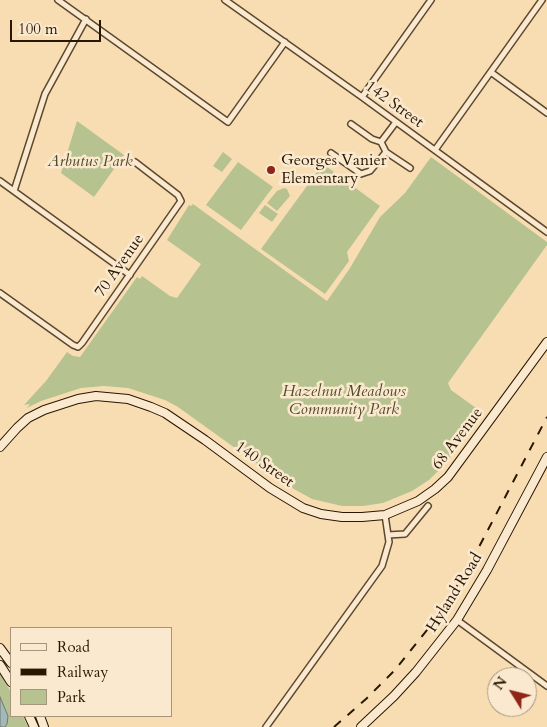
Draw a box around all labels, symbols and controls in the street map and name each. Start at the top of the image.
scale bar [12,10,104,42]
text: 100 m [18,19,58,39]
street label: 142 Street [361,77,427,133]
place label: Georges Vanier Elementary [281,151,387,189]
park label: Arbutus Park [47,152,133,172]
marker: Georges Vanier Elementary [265,164,277,176]
street label: 70 Avenue [91,231,149,301]
park label: Hazelnut Meadows Community Park [282,382,406,420]
street label: 68 Avenue [428,404,488,474]
street label: 140 Street [231,438,297,492]
street label: Hyland Road [423,550,487,636]
legend [10,627,172,717]
text: Road [57,637,90,657]
text: Railway [57,662,108,682]
north arrow [487,667,537,717]
text: N [489,673,512,694]
text: Park [57,687,86,707]

